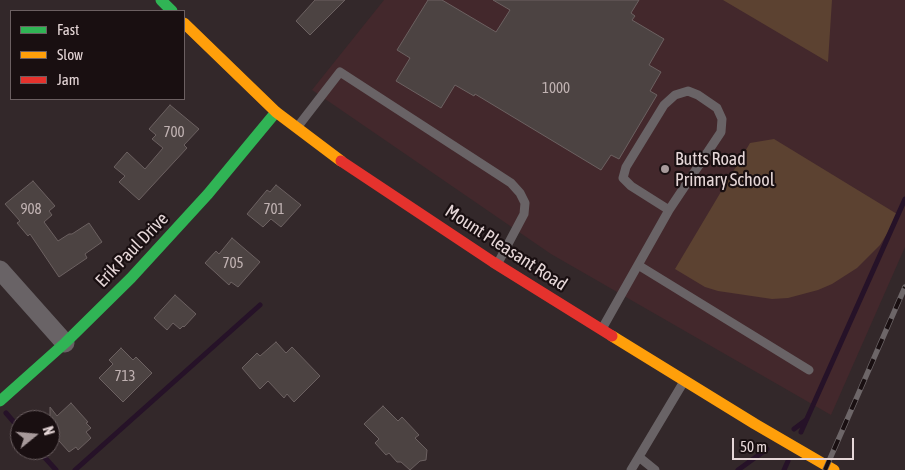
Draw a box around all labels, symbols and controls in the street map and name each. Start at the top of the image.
legend [10,10,185,100]
text: Fast [57,21,79,38]
text: Slow [57,46,83,63]
text: Jam [57,71,80,88]
house number: 1000 [542,79,570,97]
house number: 700 [163,123,185,141]
place label: Butts Road Primary School [675,148,774,190]
marker: Butts Road Primary School [659,163,671,175]
house number: 908 [20,200,42,218]
house number: 701 [263,200,285,218]
street label: Mount Pleasant Road [441,201,571,295]
street label: Erik Paul Drive [91,208,173,292]
house number: 705 [222,254,244,272]
house number: 713 [114,367,136,385]
north arrow [10,410,60,460]
text: N [40,425,57,437]
scale bar [735,428,858,460]
text: 50 m [740,438,767,455]

